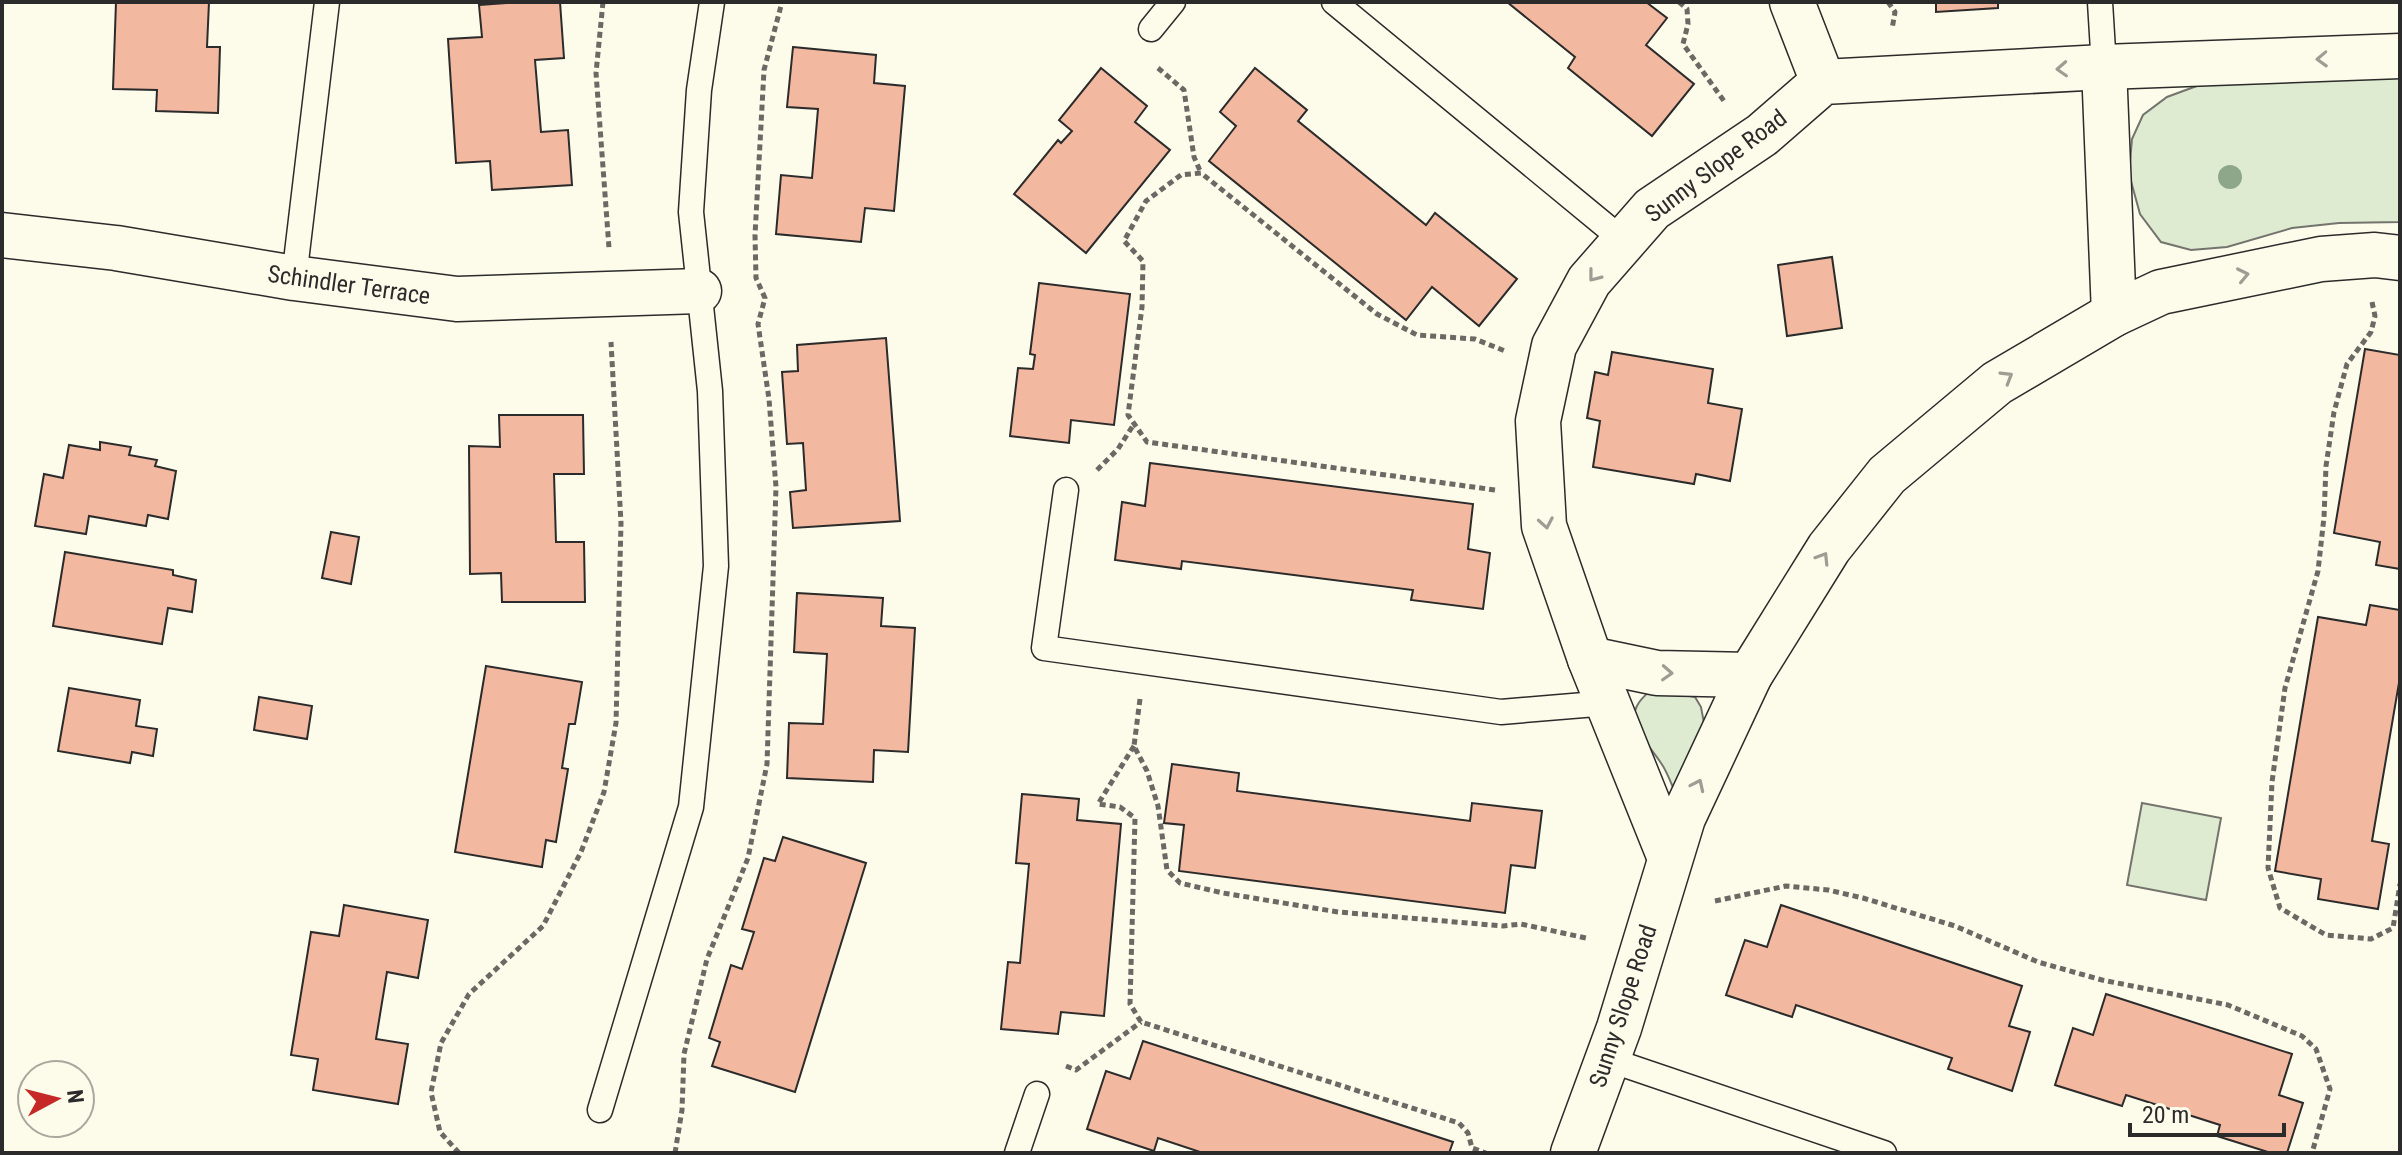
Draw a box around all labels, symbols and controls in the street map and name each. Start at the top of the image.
one-way arrow [2315,51,2328,68]
one-way arrow [2055,61,2068,78]
street label: Sunny Slope Road [1640,104,1792,228]
street label: Schindler Terrace [266,260,432,310]
one-way arrow [1589,267,1604,281]
one-way arrow [2235,267,2249,284]
one-way arrow [1998,371,2013,387]
one-way arrow [1536,516,1553,530]
one-way arrow [1813,552,1828,567]
one-way arrow [1661,664,1674,681]
one-way arrow [1688,779,1704,794]
street label: Sunny Slope Road [1583,921,1663,1091]
north arrow [16,1059,96,1139]
scale bar [2130,1087,2284,1137]
text: N [62,1088,89,1105]
text: 20 m [2142,1101,2189,1129]

